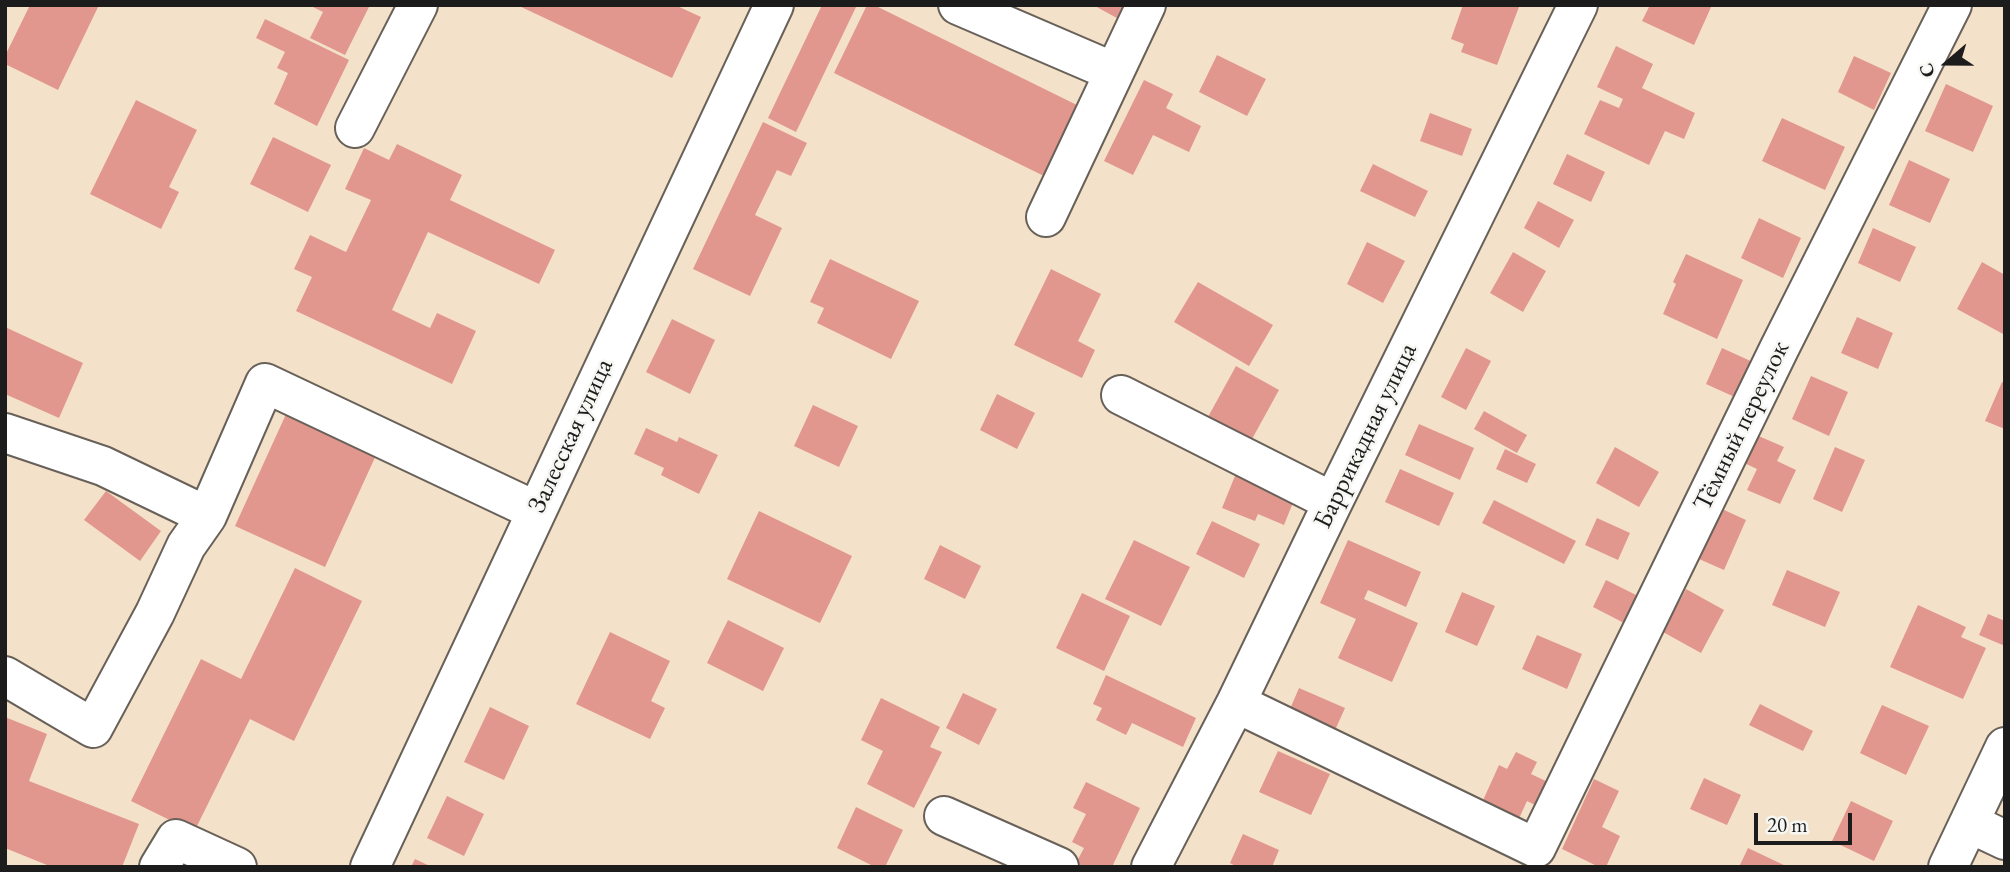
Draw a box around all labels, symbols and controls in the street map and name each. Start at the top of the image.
north arrow [1912,28,1982,98]
text: С [1913,60,1941,81]
street label: Тёмный переулок [1687,336,1797,516]
street label: Баррикадная улица [1308,338,1424,534]
street label: Залесская улица [522,354,620,518]
scale bar [1758,798,1856,842]
text: 20 m [1767,811,1808,838]

